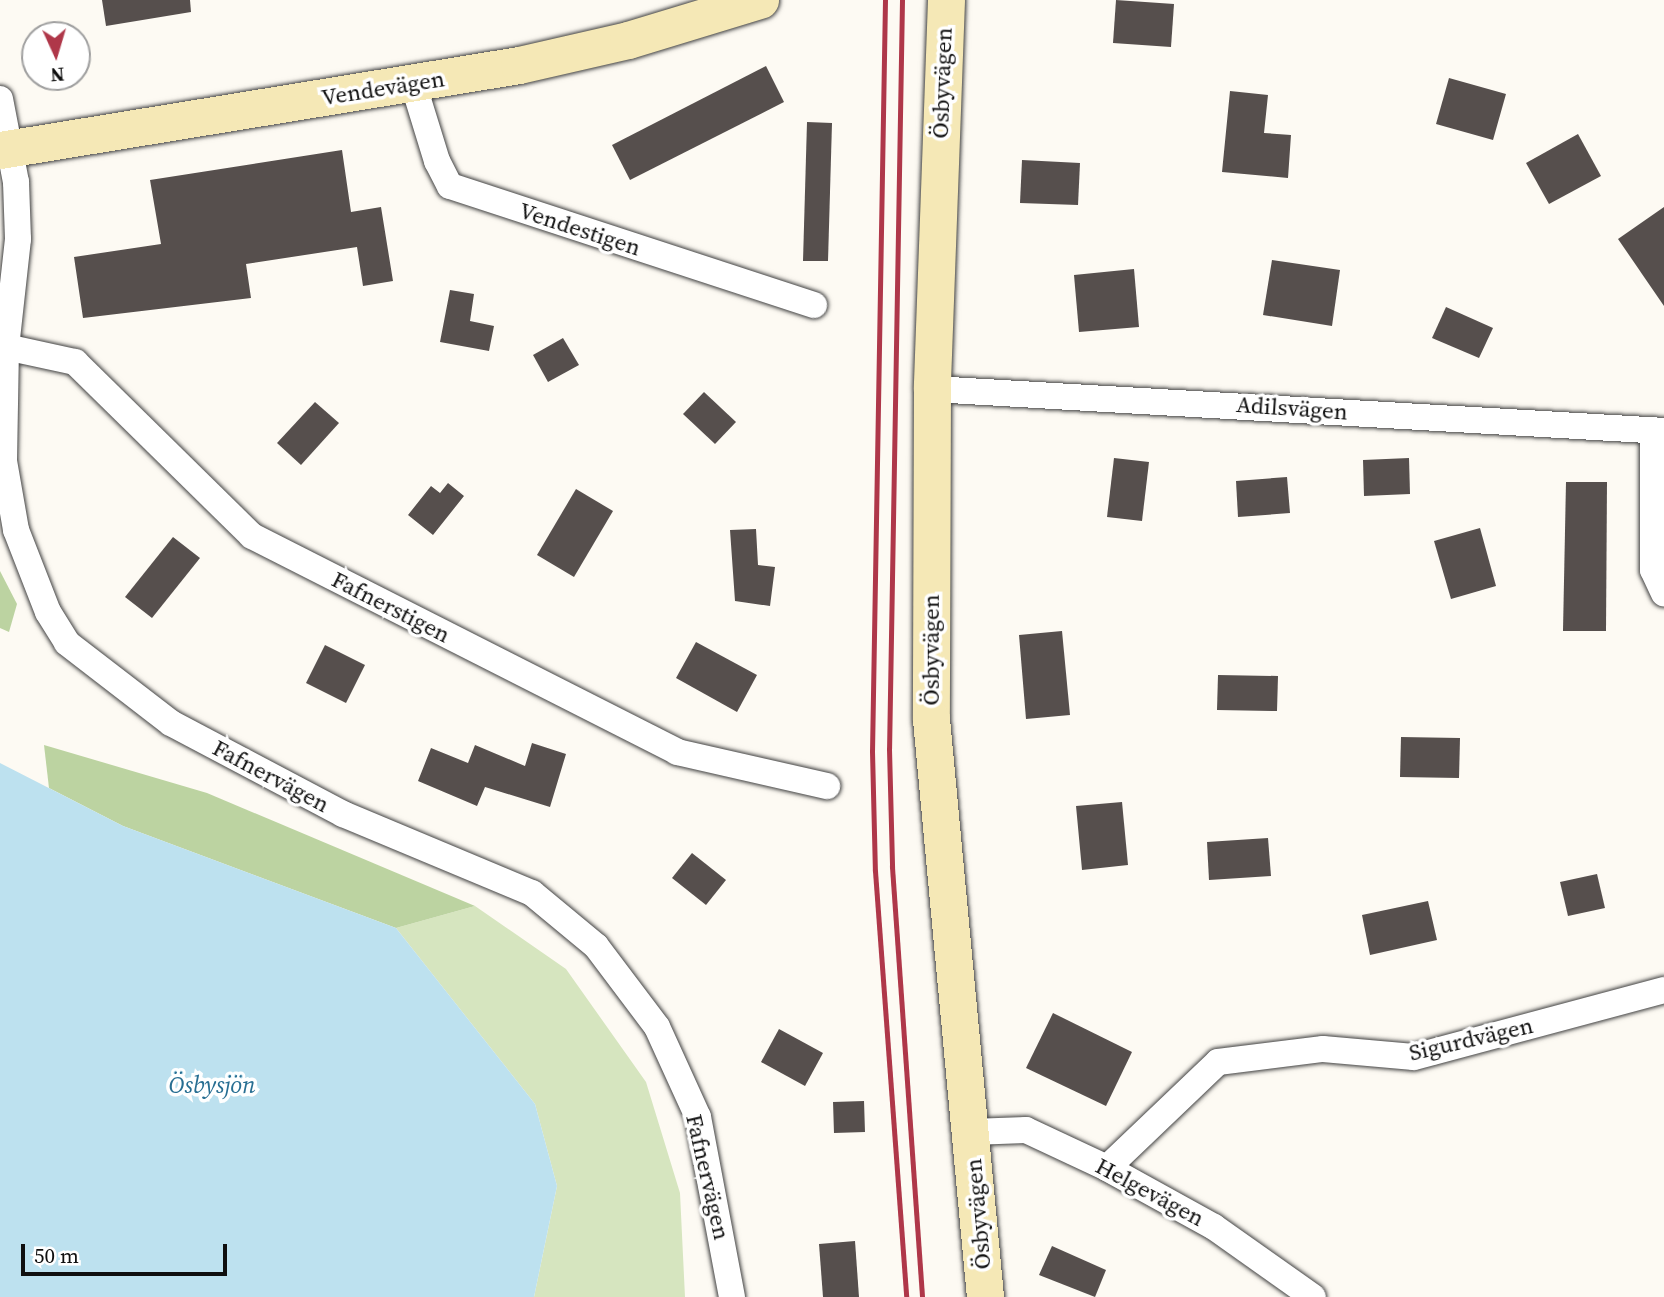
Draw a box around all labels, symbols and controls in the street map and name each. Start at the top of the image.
north arrow [21,21,91,91]
street label: Ösbyvägen [926,27,958,139]
text: N [50,62,65,88]
street label: Vendevägen [320,65,446,111]
street label: Vendestigen [516,196,644,262]
street label: Adilsvägen [1235,390,1349,426]
street label: Fafnerstigen [327,565,455,649]
street label: Ösbyvägen [917,594,945,706]
street label: Fafnervägen [208,734,334,818]
street label: Sigurdvägen [1406,1011,1536,1067]
water label: Ösbysjön [168,1071,256,1099]
street label: Fafnervägen [680,1112,736,1242]
street label: Helgevägen [1091,1152,1209,1232]
street label: Ösbyvägen [959,1157,997,1271]
scale bar [24,1230,231,1274]
text: 50 m [34,1241,79,1270]

